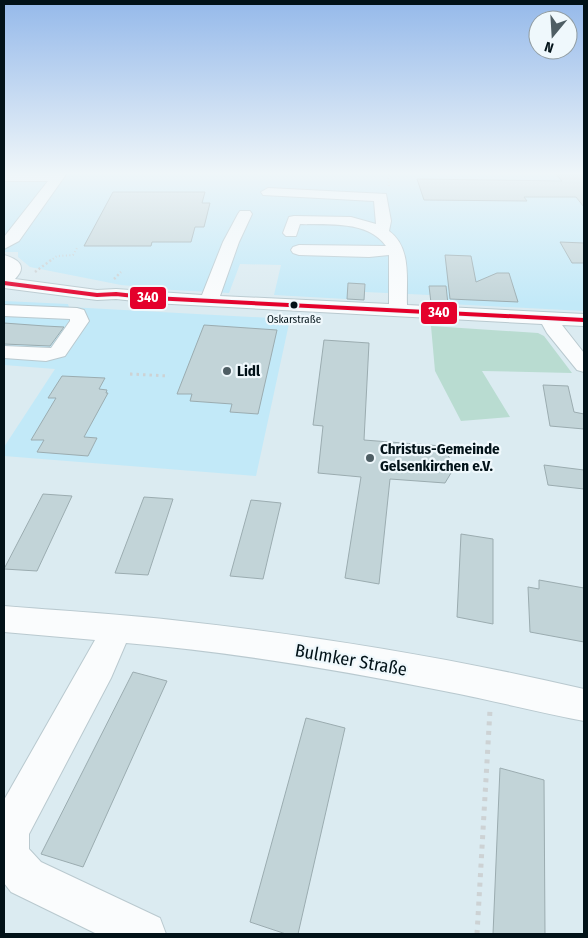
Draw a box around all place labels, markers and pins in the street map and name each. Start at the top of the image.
marker: Oskarstraße [289,300,299,310]
place label: Oskarstraße [267,313,321,326]
place label: Lidl [237,362,261,380]
marker: Lidl [221,365,233,377]
place label: Christus-Gemeinde Gelsenkirchen e.V. [380,440,500,475]
marker: Christus-Gemeinde Gelsenkirchen e.V. [364,452,376,464]

